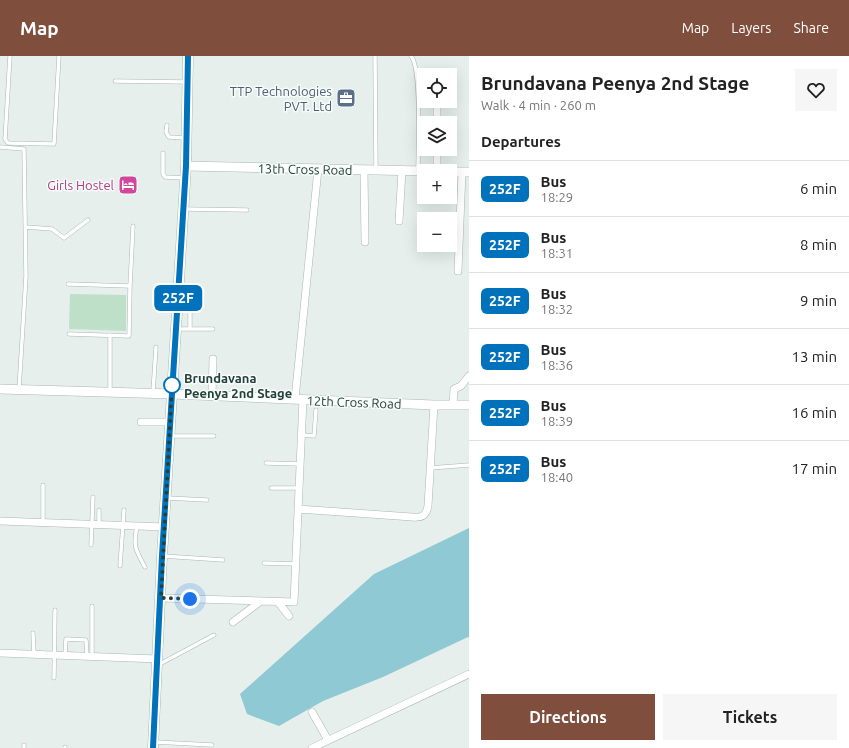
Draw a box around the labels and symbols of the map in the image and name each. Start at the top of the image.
place label: TTP Technologies PVT. Ltd [230,84,332,113]
office icon: TTP Technologies PVT. Ltd [335,87,357,109]
street label: 13th Cross Road [257,161,353,177]
hotel icon: Girls Hostel [117,174,139,196]
place label: Girls Hostel [47,178,115,192]
line badge: 252F [150,285,206,311]
place label: Brundavana Peenya 2nd Stage [184,371,292,400]
marker: Brundavana Peenya 2nd Stage [163,376,181,394]
street label: 12th Cross Road [306,393,402,411]
your location [180,589,200,609]

